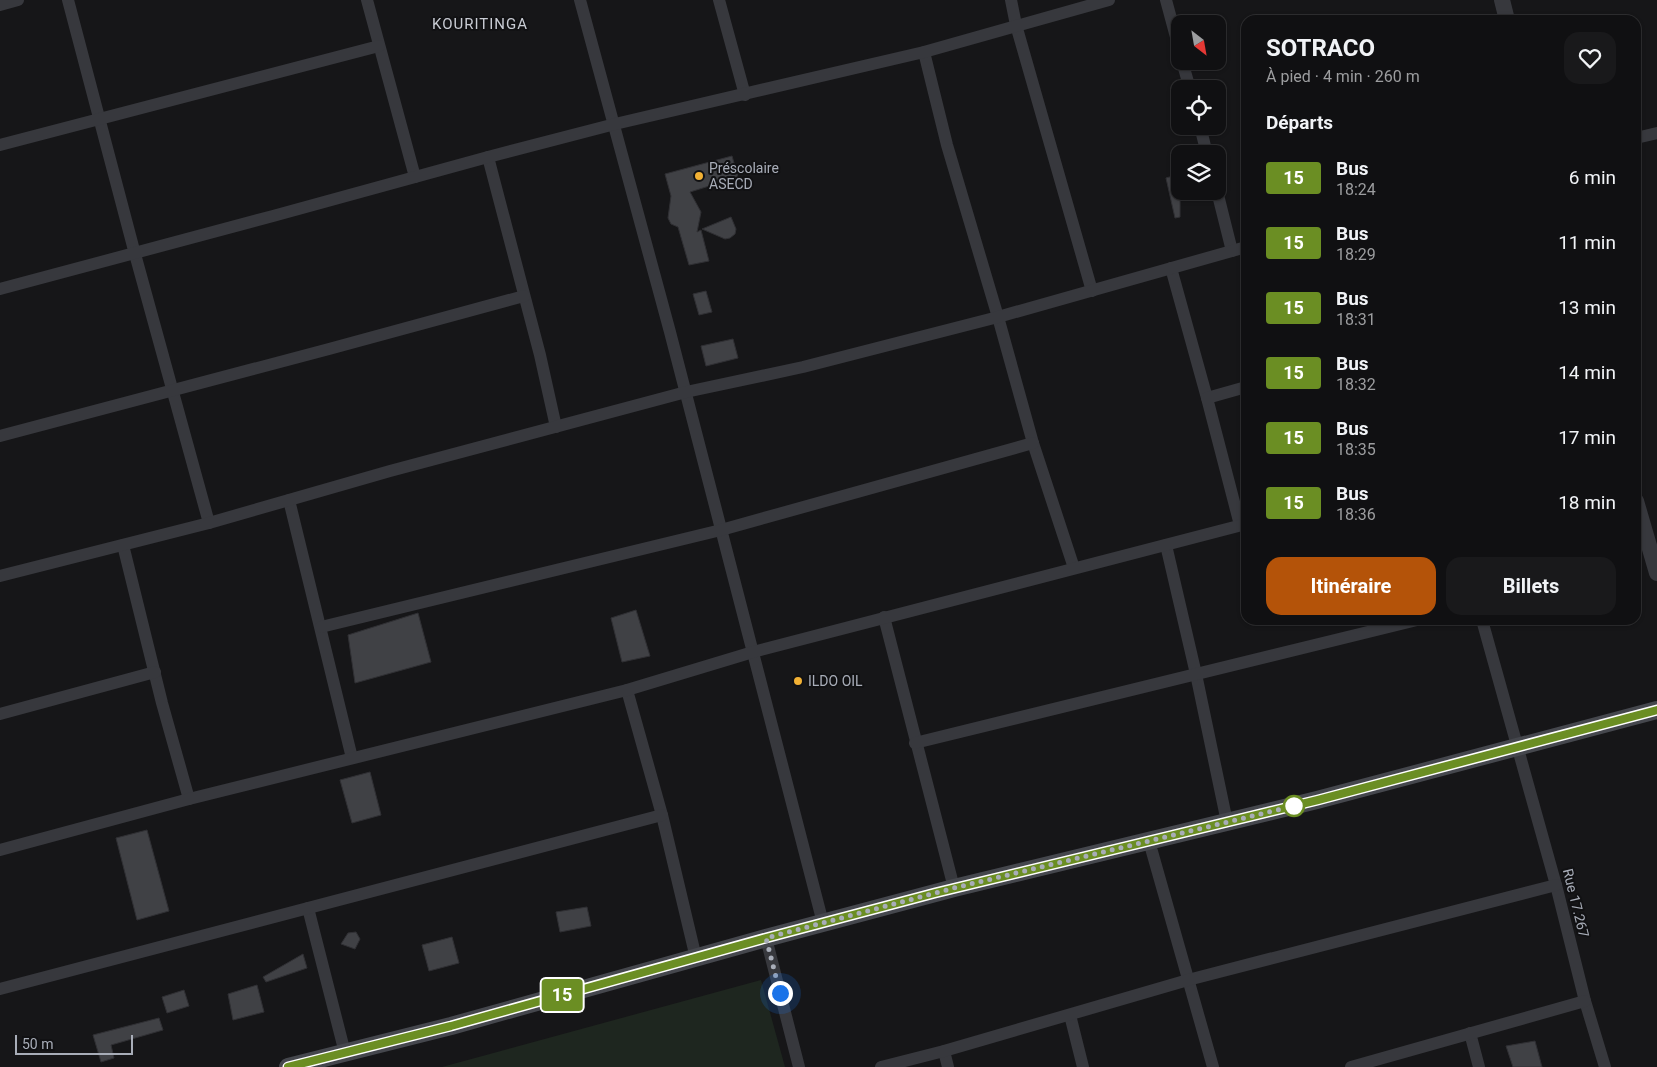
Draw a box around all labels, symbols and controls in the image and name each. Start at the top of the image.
district label: KOURITINGA [432,15,528,33]
north arrow [1171,15,1226,70]
map controls [1171,15,1226,200]
button: heart [1564,32,1616,84]
text: SOTRACO [1266,34,1375,62]
text: À pied · 4 min · 260 m [1266,67,1420,86]
button: locate [1171,80,1226,135]
text: Départs [1266,111,1333,134]
button: layers [1171,145,1226,200]
text: Bus [1336,157,1369,180]
place label: Préscolaire ASECD [709,160,779,192]
text: 6 min [1569,166,1616,189]
text: 15 [1283,167,1304,188]
marker: Préscolaire ASECD [693,170,705,182]
text: 18:24 [1336,180,1376,199]
text: Bus [1336,222,1369,245]
text: 11 min [1558,231,1616,254]
text: 15 [1283,232,1304,253]
text: 18:29 [1336,245,1376,264]
text: Bus [1336,287,1369,310]
text: 13 min [1558,296,1616,319]
text: 15 [1283,297,1304,318]
text: 18:31 [1336,310,1376,329]
text: Bus [1336,352,1369,375]
text: 14 min [1558,361,1616,384]
text: 15 [1283,362,1304,383]
text: 18:32 [1336,375,1376,394]
text: Bus [1336,417,1369,440]
text: 17 min [1558,426,1616,449]
text: 15 [1283,427,1304,448]
text: 18:35 [1336,440,1376,459]
text: Bus [1336,482,1369,505]
text: 18 min [1558,491,1616,514]
text: 15 [1283,492,1304,513]
text: 18:36 [1336,505,1376,524]
button: Itinéraire [1266,557,1436,615]
button: Billets [1446,557,1616,615]
place label: ILDO OIL [808,673,863,689]
marker: ILDO OIL [792,675,804,687]
unlabelled marker [1283,795,1305,817]
street label: Rue 17.267 [1560,867,1592,939]
line badge: 15 [540,979,584,1011]
your location [768,981,793,1006]
text: 15 [552,984,572,1005]
scale bar [15,1032,132,1055]
text: 50 m [22,1036,54,1052]

